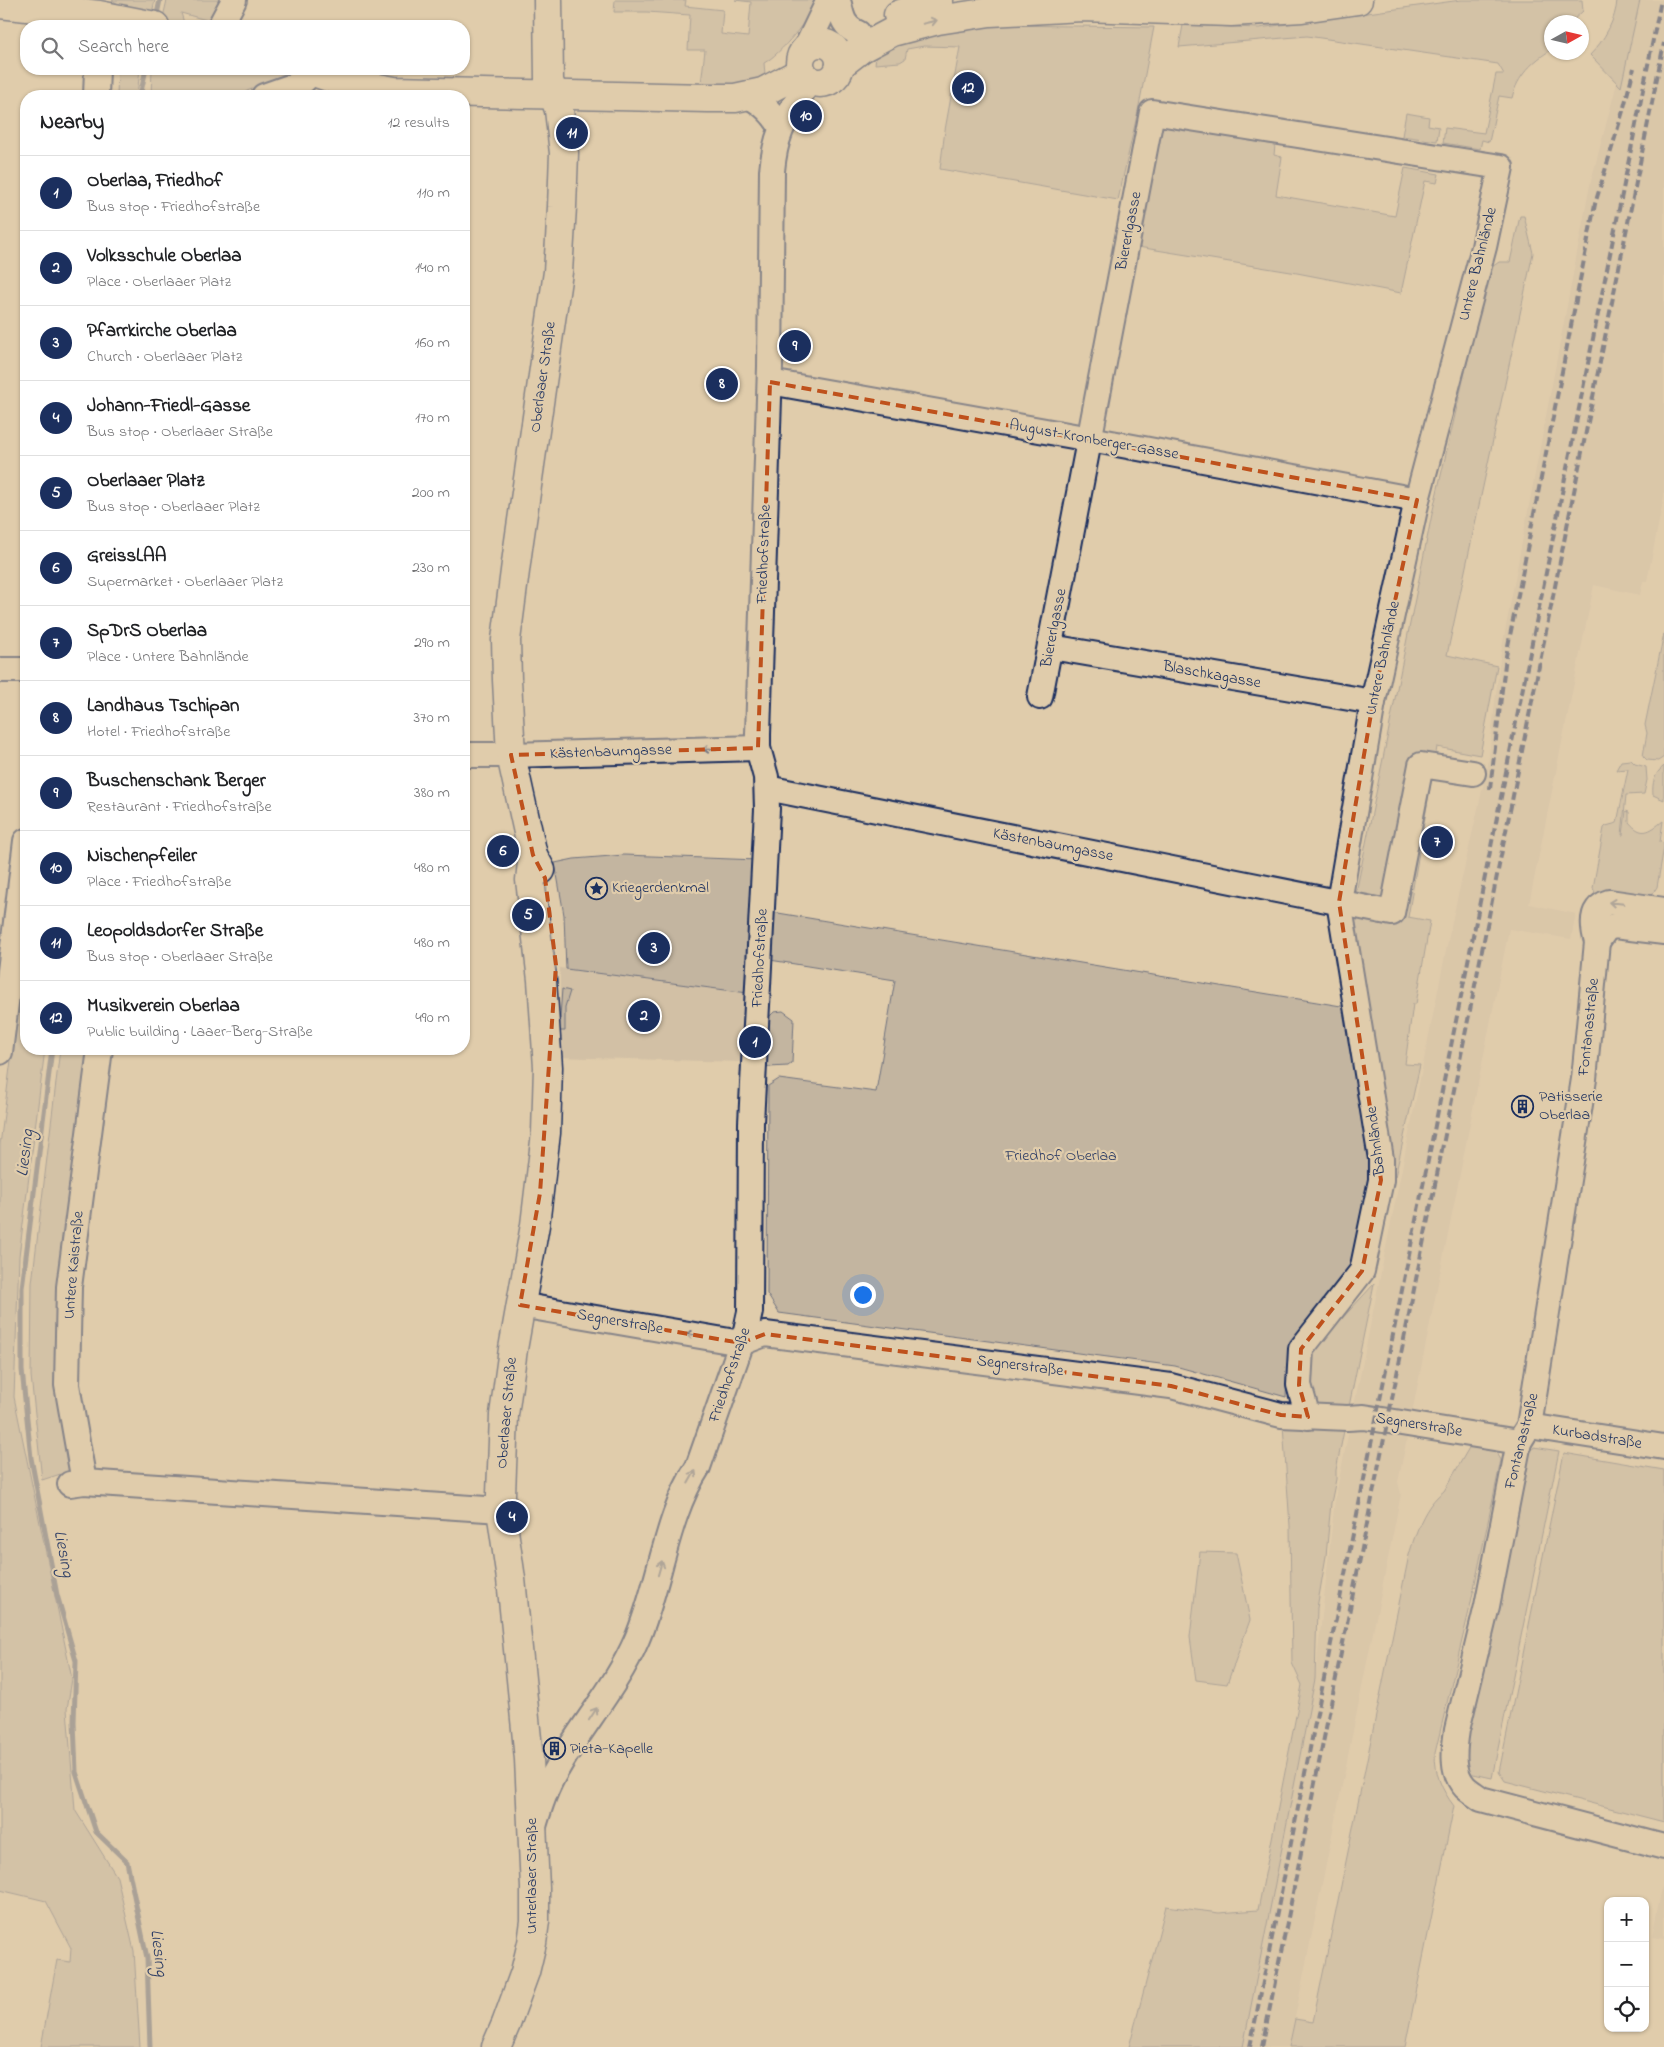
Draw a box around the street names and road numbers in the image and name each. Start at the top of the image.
street label: Biererlgasse [1109,189,1149,273]
street label: Untere Bahnlände [1452,204,1504,323]
street label: Oberlaaer Straße [523,319,563,434]
street label: August-Kronberger-Gasse [1007,413,1181,467]
street label: Friedhofstraße [750,503,778,605]
street label: Biererlgasse [1034,586,1074,670]
street label: Untere Bahnlände [1359,598,1407,717]
street label: Blaschkagasse [1160,654,1264,696]
street label: Kästenbaumgasse [549,738,673,766]
street label: Kästenbaumgasse [991,822,1116,869]
street label: Friedhofstraße [745,907,775,1009]
street label: Fontanastraße [1572,976,1606,1078]
street label: Bahnlände [1360,1104,1392,1178]
street label: Untere Kaistraße [57,1209,91,1320]
street label: Segnerstraße [575,1303,666,1342]
street label: Friedhofstraße [702,1323,758,1427]
street label: Segnerstraße [975,1349,1066,1383]
street label: Oberlaaer Straße [490,1355,524,1470]
street label: Fontanastraße [1498,1390,1546,1493]
street label: Segnerstraße [1374,1406,1465,1444]
street label: Kurbadstraße [1550,1418,1644,1456]
street label: Unterlaaer Straße [520,1817,544,1934]

